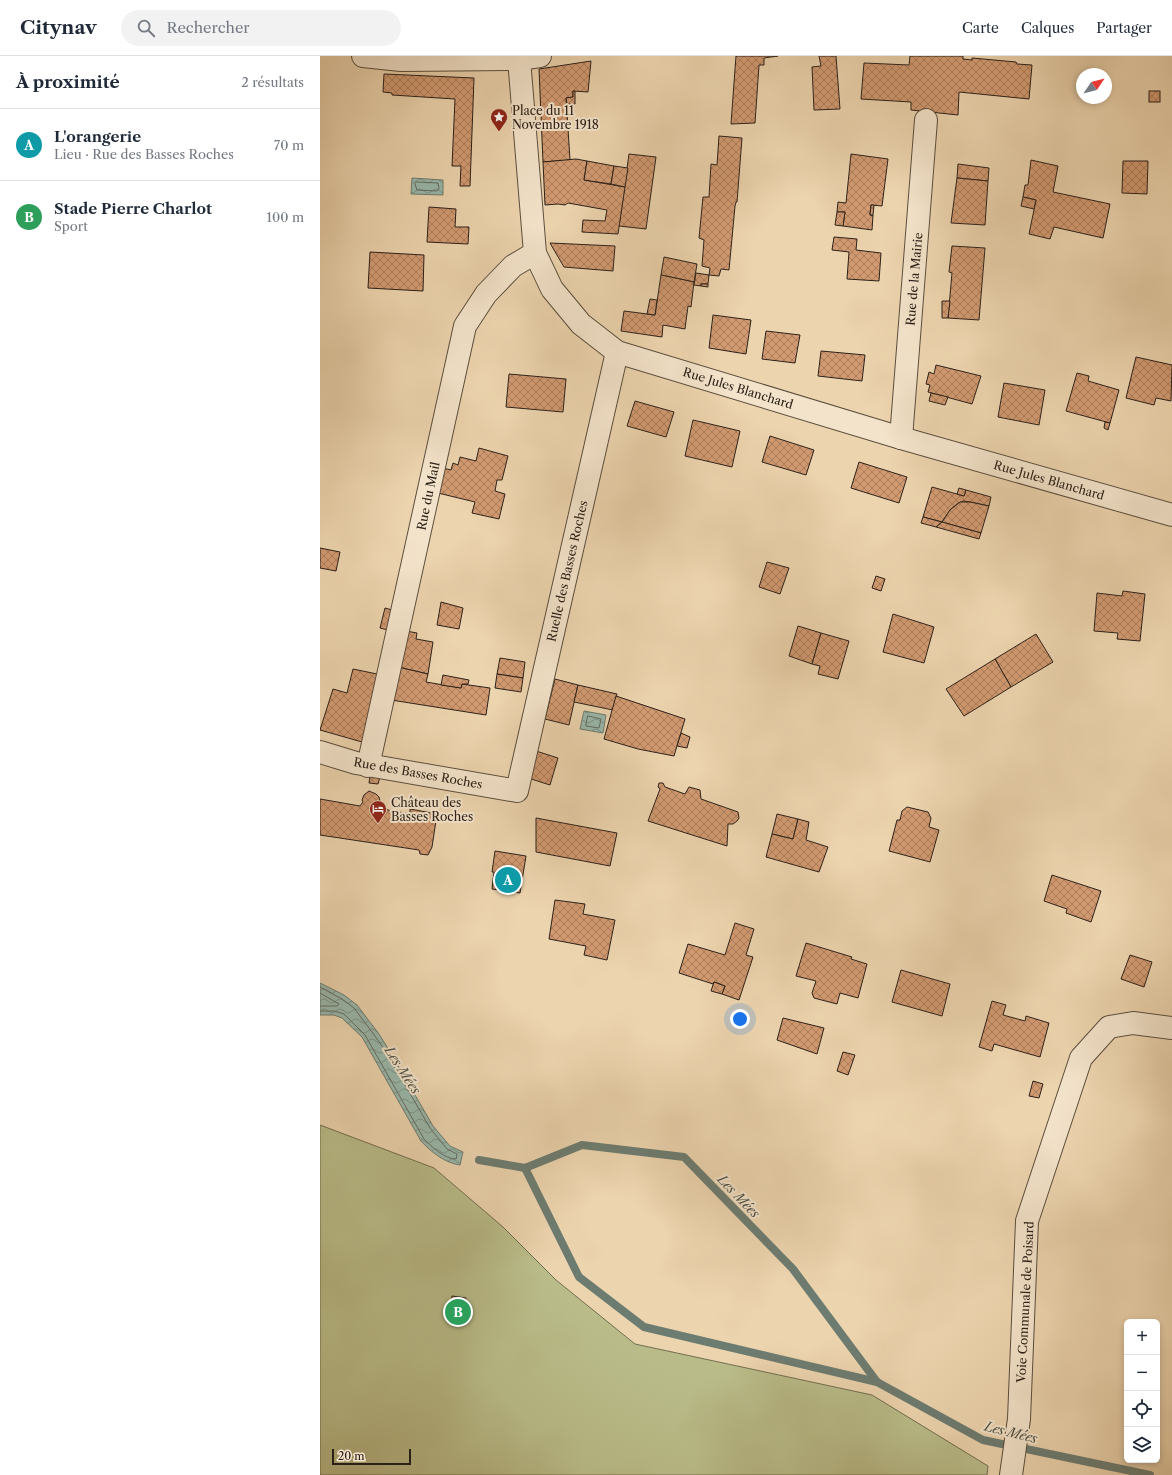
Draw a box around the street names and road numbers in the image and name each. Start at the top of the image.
street label: Rue de la Mairie [902,231,926,326]
street label: Rue Jules Blanchard [681,364,796,412]
street label: Rue Jules Blanchard [992,457,1107,503]
street label: Rue du Mail [413,460,443,532]
street label: Ruelle des Basses Roches [543,499,591,643]
street label: Rue des Basses Roches [352,754,484,792]
street label: Voie Communale de Poisard [1013,1220,1037,1384]

